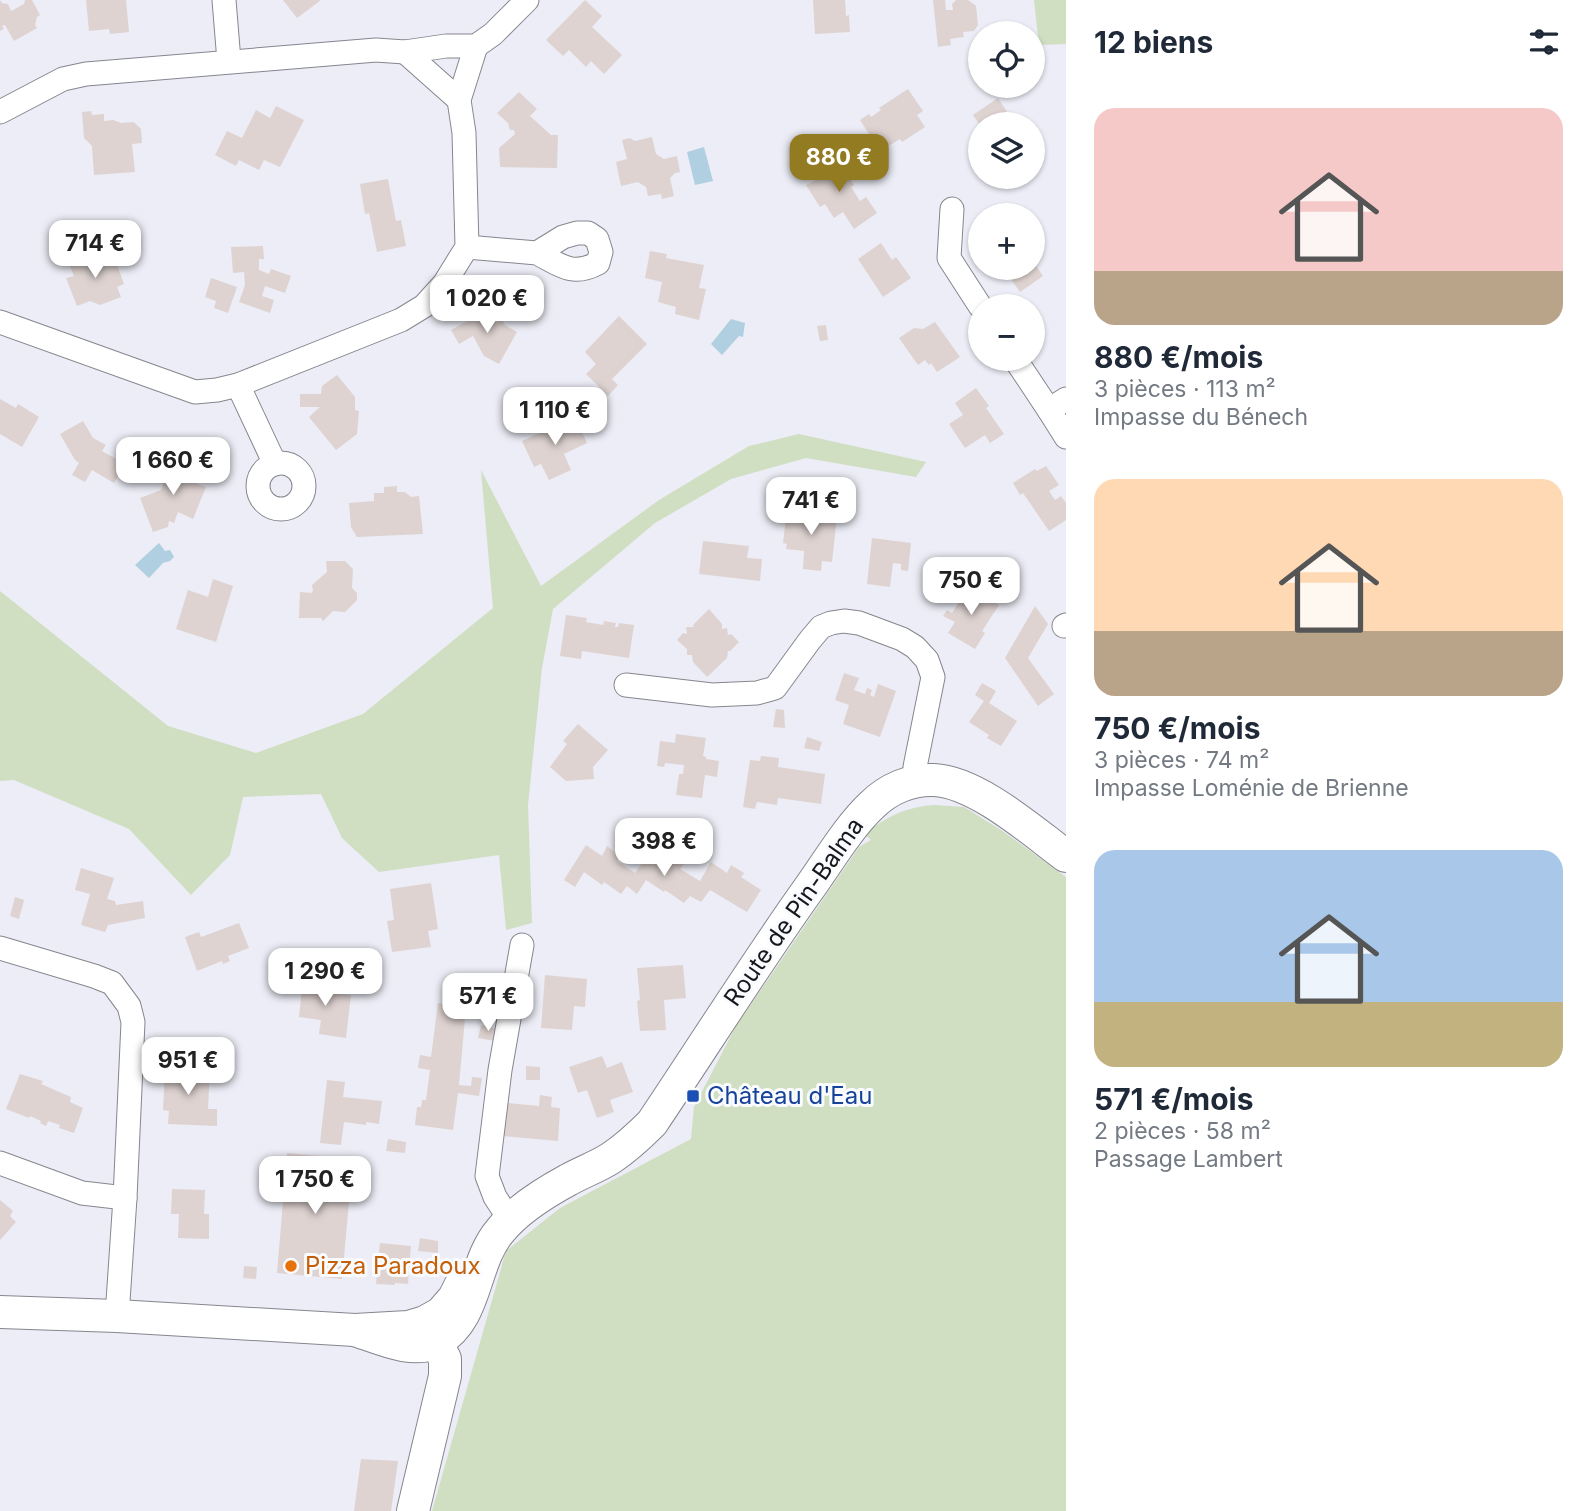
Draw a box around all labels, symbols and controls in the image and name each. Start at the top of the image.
map controls [968,21,1045,371]
button: locate [968,21,1045,98]
icon: filters [1525,23,1563,61]
text: 12 biens [1094,24,1213,60]
button: layers [968,112,1045,189]
pin: 880 € [790,134,888,194]
text: 880 € [806,143,872,171]
icon: home [1266,154,1392,280]
button: + [968,203,1045,280]
pin: 714 € [46,220,144,280]
text: 714 € [65,229,125,257]
pin: 1 020 € [422,276,552,335]
text: 1 020 € [446,284,528,312]
button: − [968,294,1045,371]
text: 880 €/mois [1094,339,1263,375]
text: 3 pièces · 113 m² [1094,375,1276,403]
pin: 1 110 € [490,388,620,447]
text: 1 110 € [519,396,591,424]
text: Impasse du Bénech [1094,403,1308,431]
pin: 1 660 € [108,438,238,497]
text: 1 660 € [132,446,214,474]
pin: 741 € [762,477,860,537]
text: 741 € [782,486,840,514]
icon: home [1266,525,1392,651]
pin: 750 € [922,558,1020,617]
text: 750 € [939,566,1003,594]
text: 750 €/mois [1094,710,1261,746]
text: 3 pièces · 74 m² [1094,746,1269,774]
text: Impasse Loménie de Brienne [1094,774,1409,802]
street label: Route de Pin-Balma [718,812,870,1011]
pin: 398 € [615,818,713,878]
text: 398 € [631,827,697,855]
icon: home [1266,896,1392,1022]
pin: 1 290 € [260,948,390,1008]
text: 1 290 € [284,957,366,985]
pin: 571 € [439,974,537,1033]
text: 571 € [458,982,518,1010]
pin: 951 € [139,1038,237,1097]
text: 951 € [158,1046,218,1074]
place label: Château d'Eau [707,1081,872,1110]
text: 571 €/mois [1094,1081,1254,1117]
marker: Château d'Eau [685,1088,701,1104]
text: 2 pièces · 58 m² [1094,1117,1271,1145]
text: Passage Lambert [1094,1145,1283,1173]
pin: 1 750 € [250,1156,380,1216]
text: 1 750 € [275,1165,355,1193]
place label: Pizza Paradoux [305,1251,481,1280]
marker: Pizza Paradoux [283,1258,299,1274]

